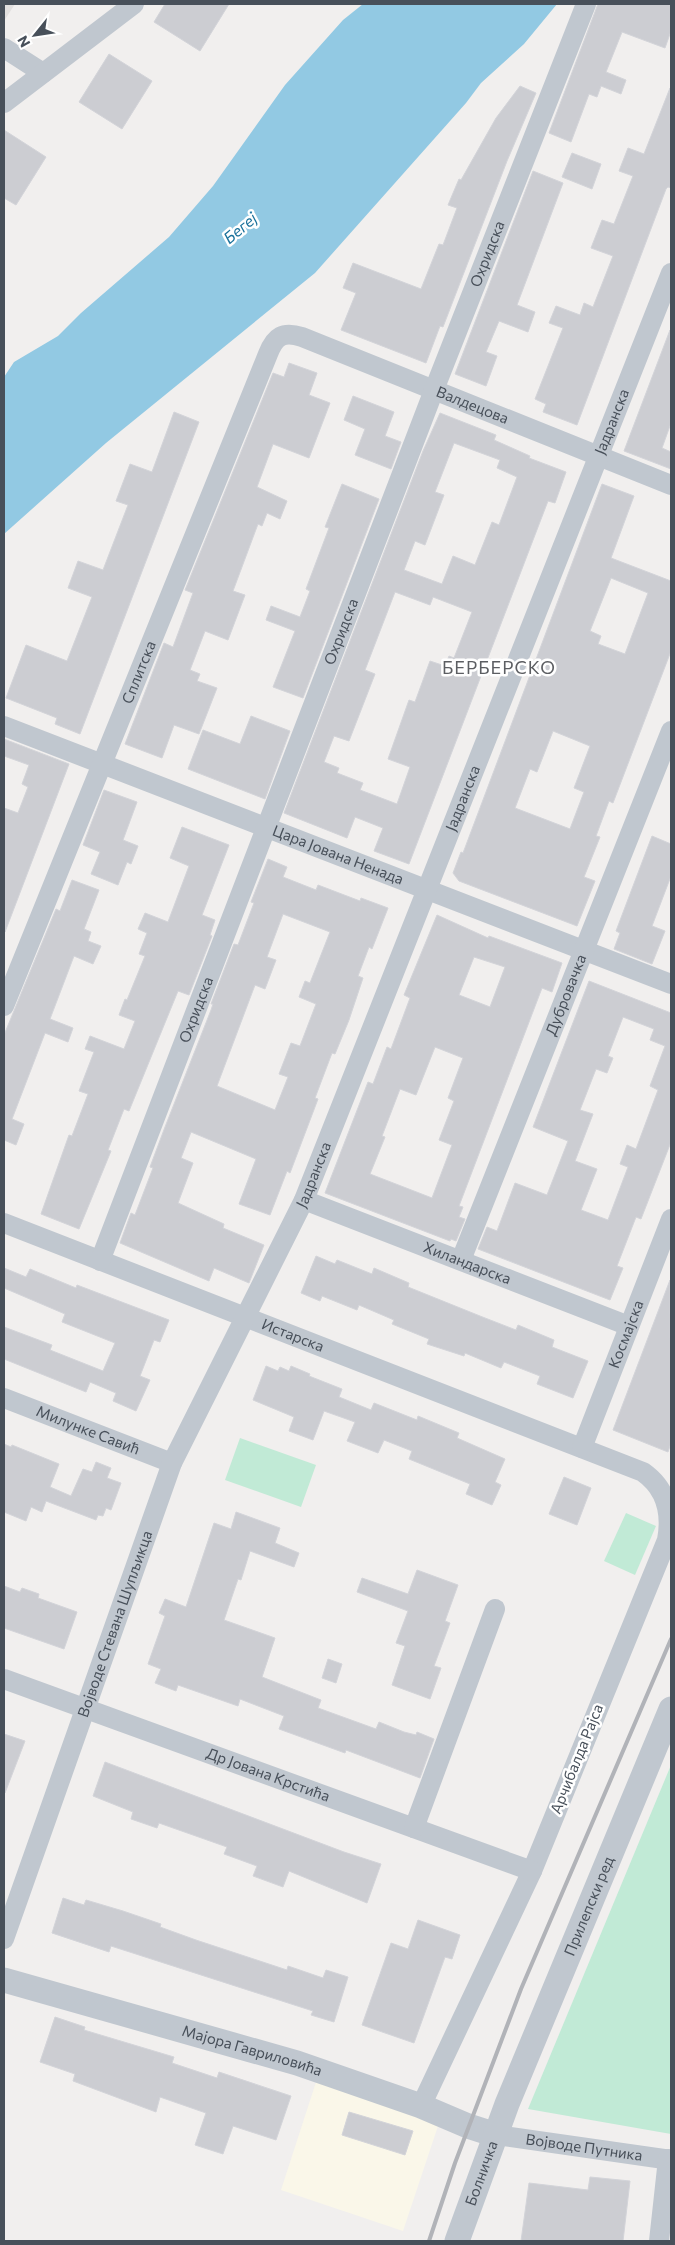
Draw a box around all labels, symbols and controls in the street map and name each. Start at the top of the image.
north arrow [10,10,60,60]
text: N [13,33,33,51]
water label: Бегеј [219,208,261,247]
street label: Охридска [466,218,508,289]
street label: Валдецова [434,382,512,427]
street label: Јадранска [590,386,632,457]
street label: Охридска [320,596,361,667]
street label: Сплитска [117,638,159,706]
district label: БЕРБЕРСКО [442,656,556,678]
street label: Јадранска [441,762,483,834]
street label: Цара Јована Ненада [270,821,406,888]
street label: Дубровачка [541,952,589,1038]
street label: Охридска [175,974,216,1045]
street label: Јадранска [292,1139,334,1210]
street label: Хиландарска [421,1237,514,1287]
street label: Космајска [604,1297,647,1370]
street label: Истарска [259,1314,327,1355]
street label: Милунке Савић [34,1401,143,1458]
street label: Војводе Стевана Шупљикца [73,1528,155,1719]
street label: Арчибалда Рајса [546,1701,606,1816]
street label: Др Јована Крстића [204,1743,333,1805]
street label: Прилепски ред [560,1853,617,1958]
street label: Мајора Гавриловића [180,2021,325,2079]
street label: Војводе Путника [525,2129,644,2164]
street label: Болничка [461,2138,501,2208]

